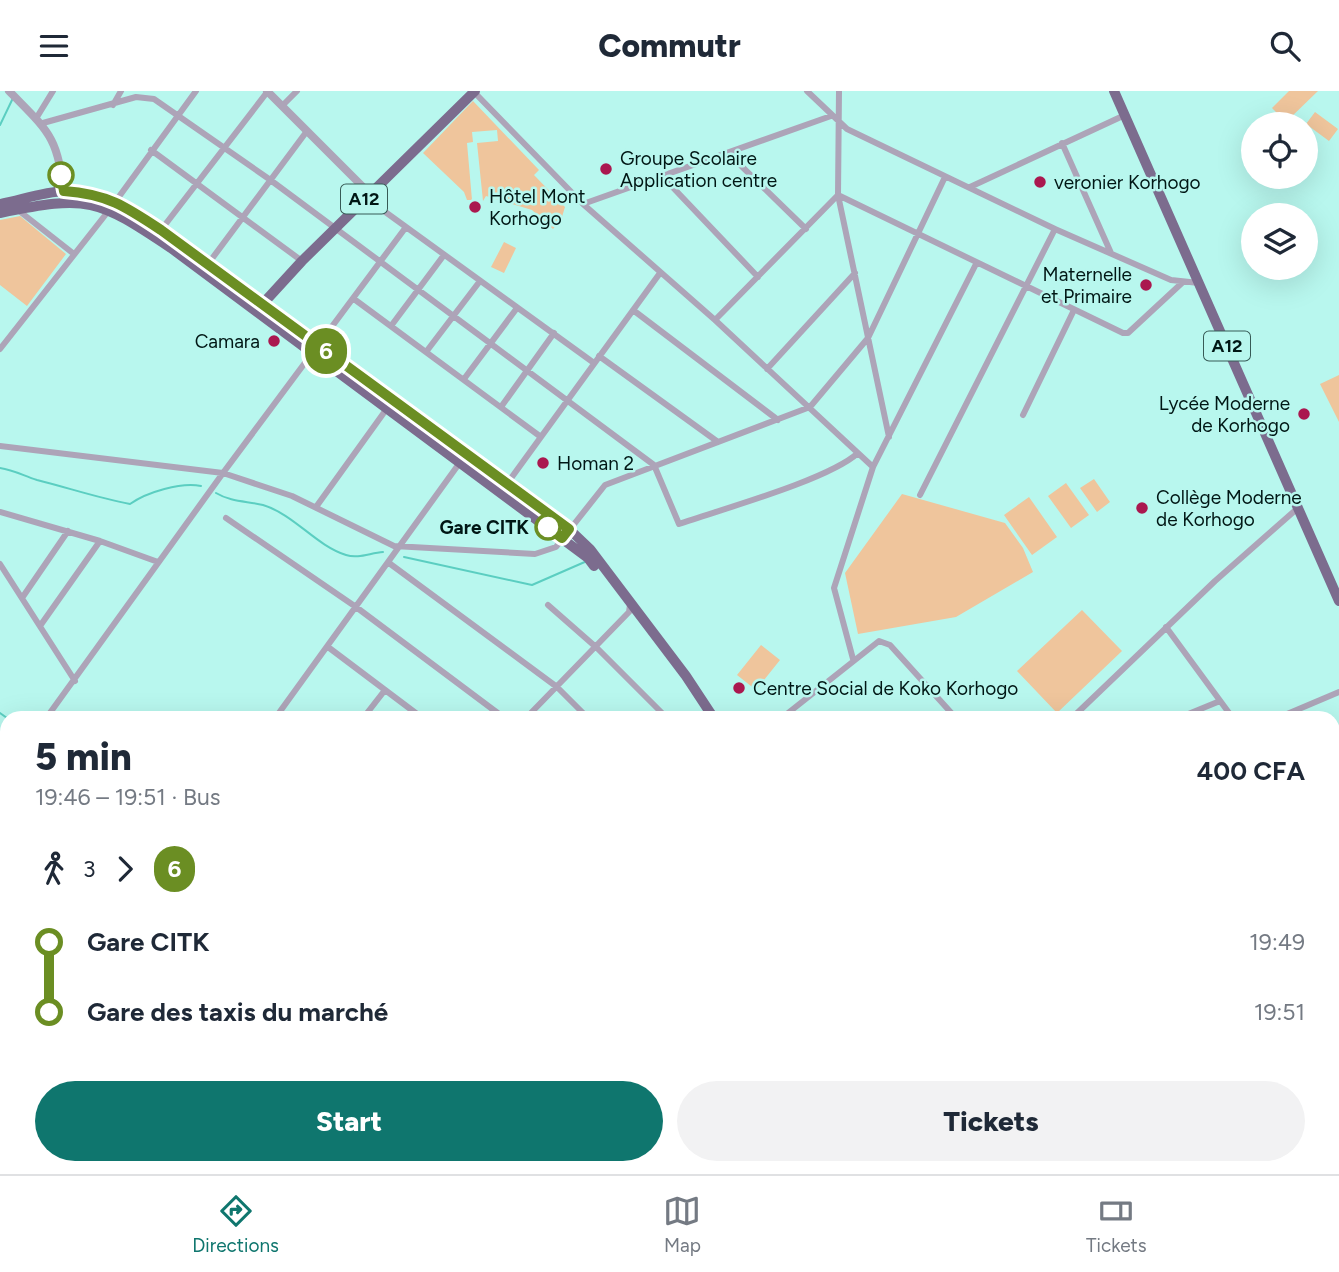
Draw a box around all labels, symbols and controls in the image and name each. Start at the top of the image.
icon: menu [35,27,73,65]
text: Commutr [598,27,741,65]
icon: search [1266,27,1304,65]
map controls [1241,112,1318,280]
button: locate [1241,112,1318,189]
place label: Groupe Scolaire Application centre [620,147,777,192]
marker: Groupe Scolaire Application centre [598,161,614,177]
unlabelled marker [48,162,74,188]
place label: veronier Korhogo [1054,171,1201,194]
marker: veronier Korhogo [1032,174,1048,190]
road number: A12 [341,185,387,213]
place label: Hôtel Mont Korhogo [489,185,586,230]
marker: Hôtel Mont Korhogo [467,199,483,215]
button: layers [1241,203,1318,280]
place label: Maternelle et Primaire [1041,263,1132,308]
marker: Maternelle et Primaire [1138,277,1154,293]
line badge: 6 [303,328,349,374]
place label: Camara [195,330,260,353]
road number: A12 [1204,332,1250,361]
marker: Camara [266,333,282,349]
text: 6 [319,336,333,365]
place label: Lycée Moderne de Korhogo [1159,392,1290,437]
marker: Lycée Moderne de Korhogo [1296,406,1312,422]
place label: Homan 2 [557,452,634,475]
marker: Homan 2 [535,455,551,471]
place label: Collège Moderne de Korhogo [1156,486,1302,531]
marker: Collège Moderne de Korhogo [1134,500,1150,516]
marker: Gare CITK [535,514,561,540]
place label: Gare CITK [439,516,529,539]
place label: Centre Social de Koko Korhogo [753,677,1018,700]
marker: Centre Social de Koko Korhogo [731,680,747,696]
text: 5 min [35,734,132,780]
text: 400 CFA [1197,755,1305,787]
text: 19:46 – 19:51 · Bus [35,783,221,811]
icon: walk [35,850,73,888]
icon: forward [106,850,144,888]
text: 6 [168,854,181,883]
text: 3 [83,855,96,883]
text: Gare CITK [87,926,210,958]
text: 19:49 [1249,928,1305,956]
text: Gare des taxis du marché [87,996,388,1028]
text: 19:51 [1254,998,1305,1026]
button: Start [35,1081,663,1161]
button: Tickets [677,1081,1305,1161]
tab: Directions [192,1192,279,1257]
tab: Map [663,1192,701,1257]
tab: Tickets [1086,1192,1147,1257]

